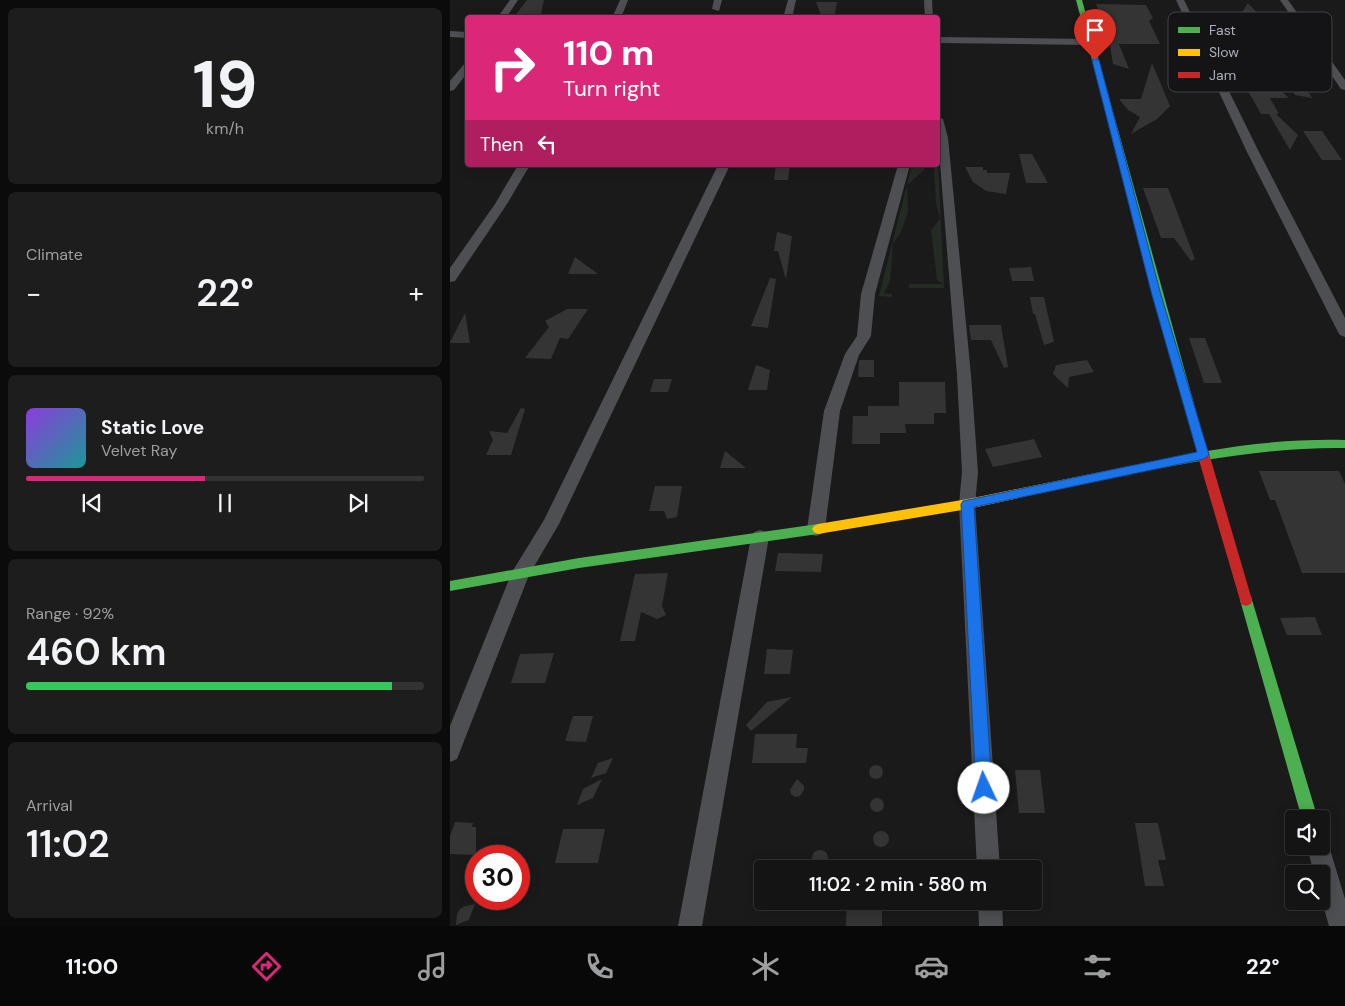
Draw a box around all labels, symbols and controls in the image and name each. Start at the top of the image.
pin [1074,9,1116,60]
legend [1168,12,1332,92]
icon: arrive [1081,16,1109,44]
text: Fast [1209,21,1236,39]
text: 110 m [563,30,654,76]
icon: right [480,35,545,100]
text: 19 [193,43,257,127]
text: Slow [1209,43,1239,61]
text: Jam [1209,66,1236,84]
text: Turn right [563,74,660,103]
text: km/h [206,118,244,139]
icon: left [533,130,561,158]
text: Then [480,132,523,157]
text: Climate [26,244,83,265]
text: 22° [196,268,254,318]
text: − [26,275,41,312]
text: + [409,275,424,312]
text: Static Love [101,415,204,440]
text: Velvet Ray [101,440,177,461]
icon: previous [78,489,106,517]
icon: pause [211,489,239,517]
icon: next [344,489,372,517]
text: Range · 92% [26,603,114,624]
text: 460 km [26,627,166,677]
position arrow [957,761,1009,813]
text: Arrival [26,795,73,816]
map controls [1285,810,1330,910]
button: sound [1285,810,1330,855]
text: 11:02 [26,819,110,869]
speed limit sign: 30 [465,845,530,910]
button: search [1285,865,1330,910]
text: 11:02 · 2 min · 580 m [809,872,987,897]
icon: directions [249,949,284,984]
icon: music [415,949,450,984]
icon: phone [582,949,617,984]
icon: climate [748,949,783,984]
icon: car [914,949,949,984]
icon: filters [1080,949,1115,984]
text: 11:00 [66,952,118,981]
text: 22° [1246,952,1279,981]

